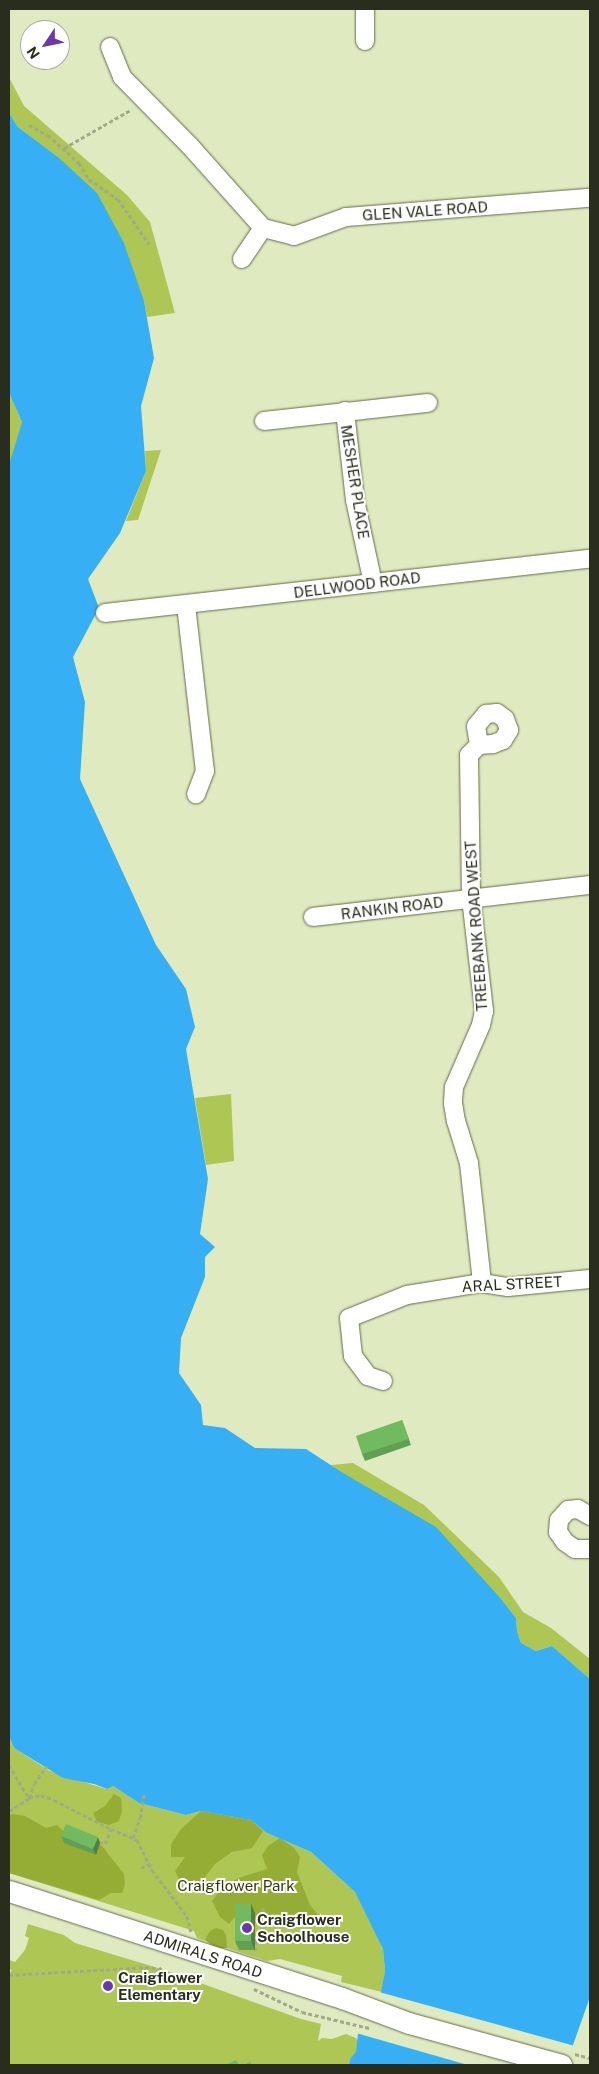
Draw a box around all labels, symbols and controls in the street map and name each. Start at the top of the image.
north arrow [20,20,70,70]
text: N [24,44,43,62]
street label: GLEN VALE ROAD [361,198,489,224]
street label: MESHER PLACE [337,424,373,540]
street label: DELLWOOD ROAD [292,568,422,602]
street label: TREEBANK ROAD WEST [461,840,491,1012]
street label: RANKIN ROAD [340,893,444,923]
street label: ARAL STREET [461,1272,563,1296]
park label: Craigflower Park [177,1877,295,1895]
place label: Craigflower Schoolhouse [257,1910,349,1945]
marker: Craigflower Schoolhouse [241,1922,253,1934]
street label: ADMIRALS ROAD [141,1926,265,1982]
place label: Craigflower Elementary [118,1968,202,2003]
marker: Craigflower Elementary [102,1980,114,1992]

